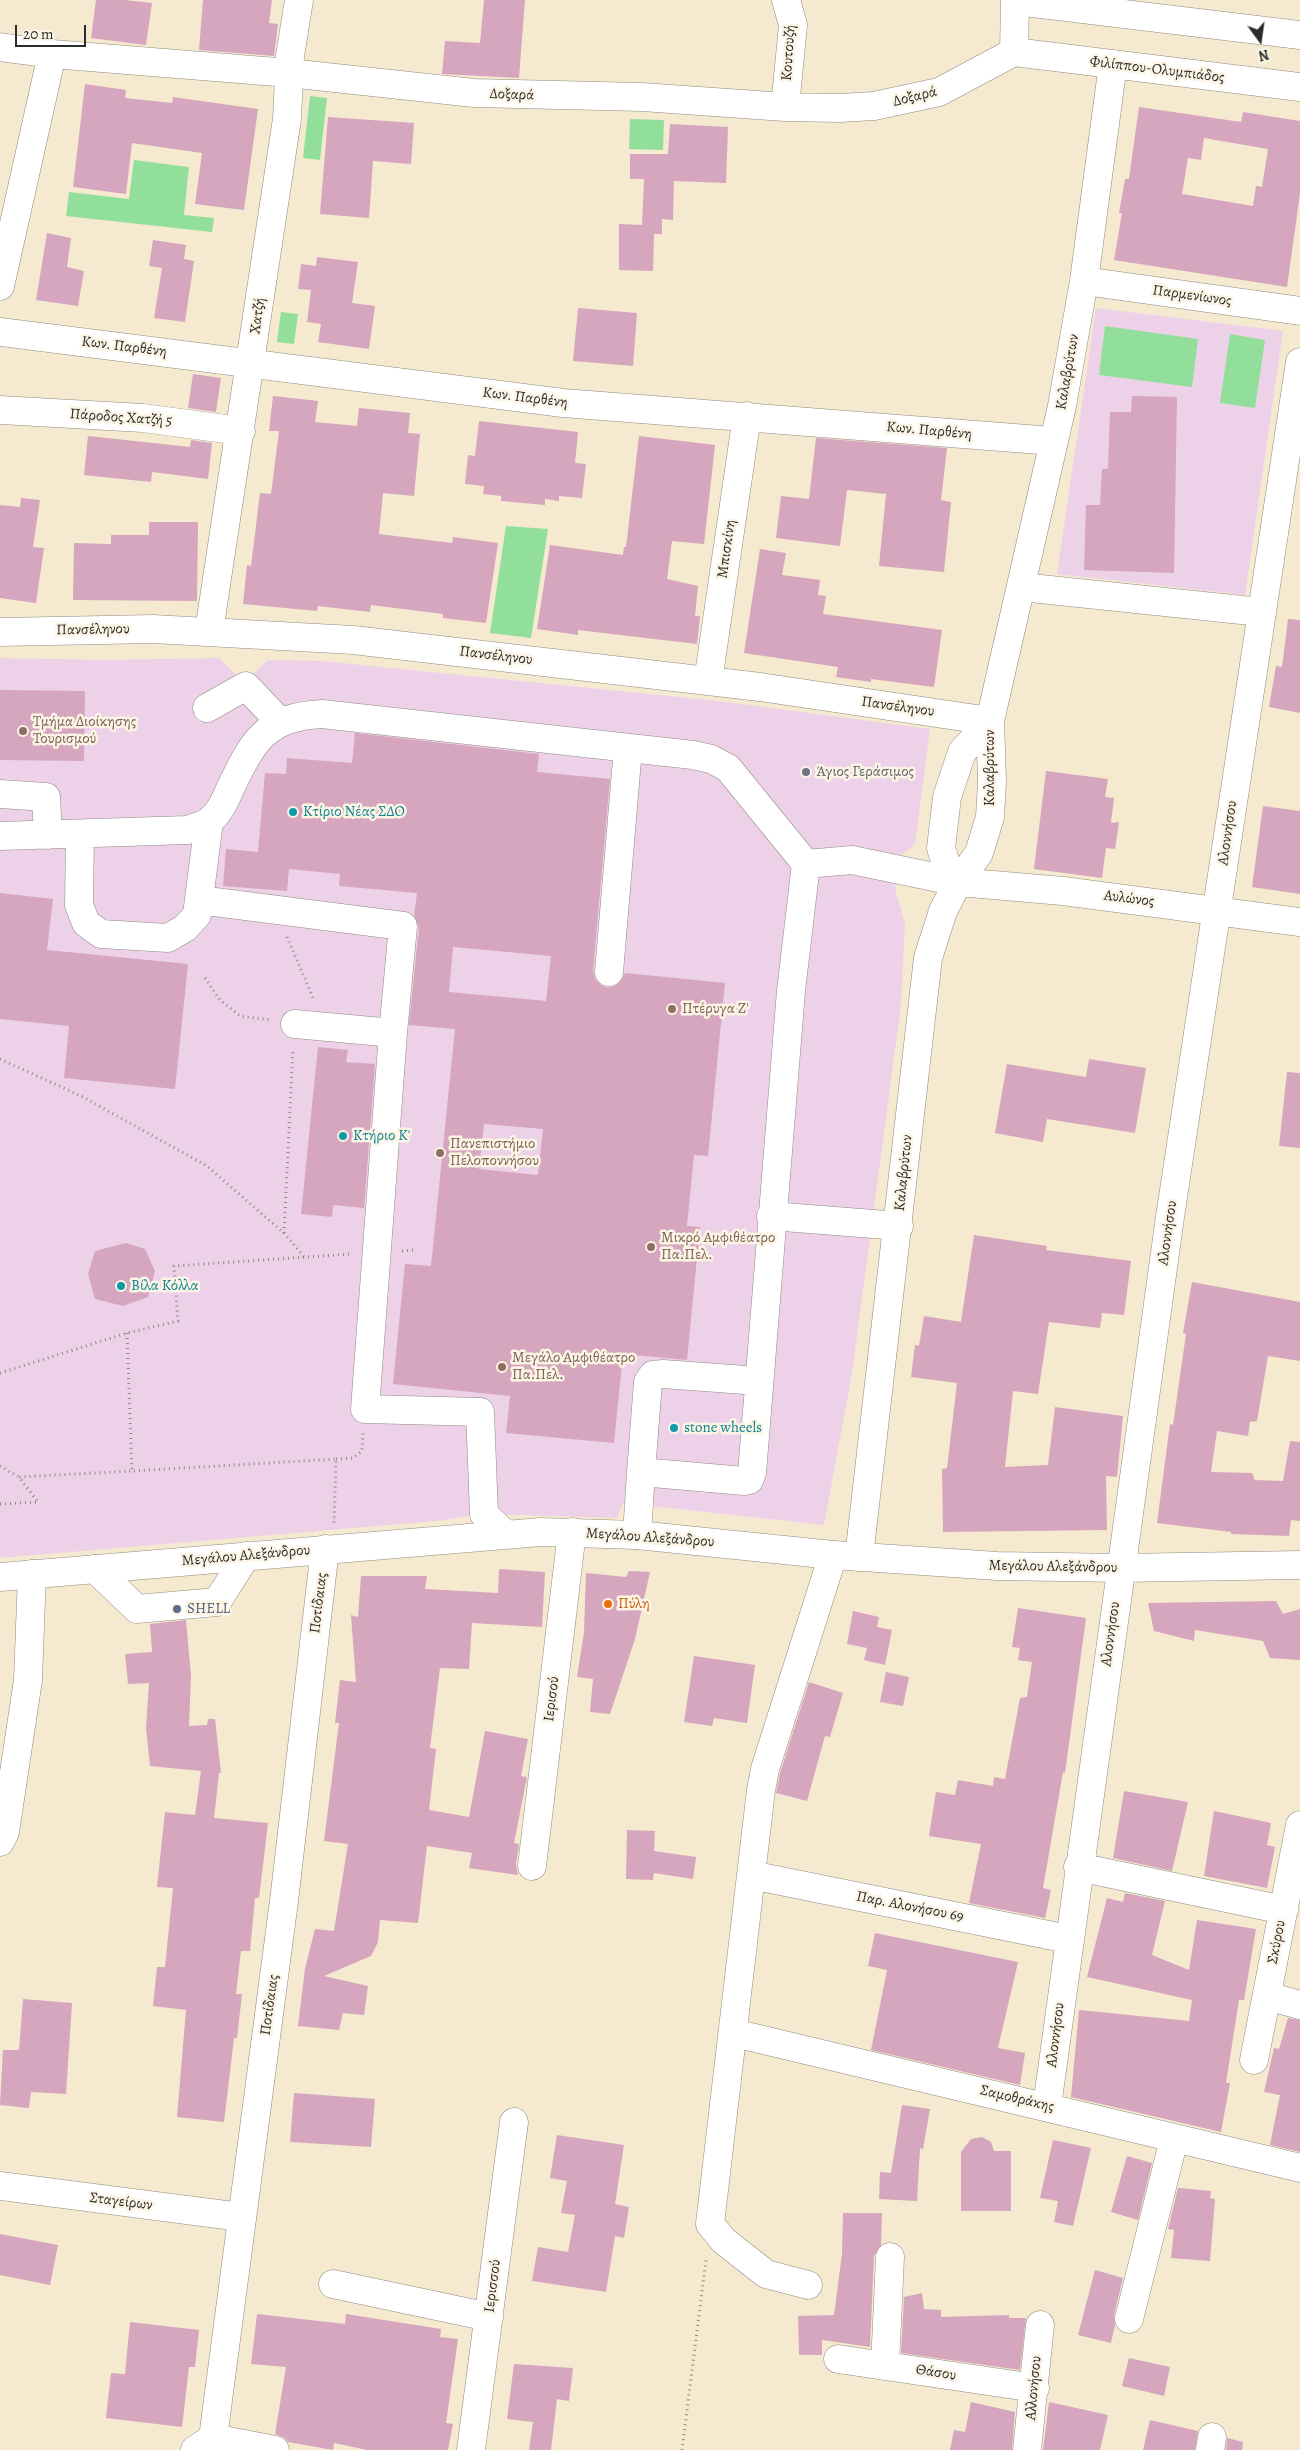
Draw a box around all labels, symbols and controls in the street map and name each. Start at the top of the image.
scale bar [18,15,89,47]
north arrow [1235,15,1285,65]
text: 20 m [23,24,54,44]
street label: Κουτουζή [778,24,800,82]
text: N [1257,45,1271,65]
street label: Φιλίππου-Ολυμπιάδος [1089,53,1225,87]
street label: Δοξαρά [891,83,939,111]
street label: Δοξαρά [489,85,535,105]
street label: Παρμενίωνος [1151,282,1233,310]
street label: Χατζή [247,297,269,335]
street label: Κων. Παρθένη [80,333,168,361]
street label: Καλαβρύτων [1052,333,1084,411]
street label: Κων. Παρθένη [481,384,569,412]
street label: Πάροδος Χατζή 5 [69,405,173,431]
street label: Κων. Παρθένη [886,418,972,444]
street label: Μπισκίνη [714,519,740,579]
street label: Πανσέληνου [56,620,130,640]
street label: Πανσέληνου [458,643,534,669]
street label: Πανσέληνου [860,693,936,721]
place label: Τμήμα Διοίκησης Τουρισμού [33,713,136,748]
marker: Τμήμα Διοίκησης Τουρισμού [17,725,29,737]
street label: Καλαβρύτων [981,730,999,806]
place label: Άγιος Γεράσιμος [816,763,914,781]
marker: Άγιος Γεράσιμος [800,766,812,778]
street label: Αλοννήσου [1215,800,1241,866]
place label: Κτίριο Νέας ΣΔΟ [303,803,405,821]
marker: Κτίριο Νέας ΣΔΟ [287,806,299,818]
street label: Αυλώνος [1103,887,1155,911]
place label: Πτέρυγα Ζ' [682,1000,749,1018]
marker: Πτέρυγα Ζ' [666,1003,678,1015]
place label: Κτήριο Κ' [353,1127,410,1145]
marker: Κτήριο Κ' [337,1130,349,1142]
street label: Καλαβρύτων [891,1134,917,1212]
place label: Πανεπιστήμιο Πελοποννήσου [450,1135,539,1170]
marker: Πανεπιστήμιο Πελοποννήσου [434,1147,446,1159]
street label: Αλοννήσου [1155,1200,1181,1266]
place label: Μικρό Αμφιθέατρο Πα.Πελ. [661,1229,775,1264]
marker: Μικρό Αμφιθέατρο Πα.Πελ. [645,1241,657,1253]
place label: Βίλα Κόλλα [131,1277,198,1295]
marker: Βίλα Κόλλα [115,1280,127,1292]
place label: Μεγάλο Αμφιθέατρο Πα.Πελ. [512,1349,635,1384]
marker: Μεγάλο Αμφιθέατρο Πα.Πελ. [496,1361,508,1373]
place label: stone wheels [684,1419,762,1437]
marker: stone wheels [668,1422,680,1434]
street label: Μεγάλου Αλεξάνδρου [585,1525,715,1551]
street label: Μεγάλου Αλεξάνδρου [181,1541,311,1571]
street label: Μεγάλου Αλεξάνδρου [988,1557,1118,1577]
street label: Ποτίδαιας [306,1572,332,1634]
place label: Πύλη [618,1595,650,1613]
marker: Πύλη [602,1598,614,1610]
place label: SHELL [187,1600,230,1618]
street label: Αλοννήσου [1098,1601,1124,1667]
marker: SHELL [171,1603,183,1615]
street label: Ιερισού [540,1675,564,1723]
street label: Παρ. Αλονήσου 69 [855,1888,965,1926]
street label: Σκύρου [1264,1919,1290,1965]
street label: Ποτίδαιας [257,1973,283,2037]
street label: Αλοννήσου [1043,2002,1069,2068]
street label: Σαμοθράκης [978,2082,1056,2116]
street label: Σταγείρων [89,2189,153,2215]
street label: Ιερισσού [481,2258,505,2314]
street label: Αλλονήσου [1022,2355,1046,2421]
street label: Θάσου [915,2361,957,2385]

